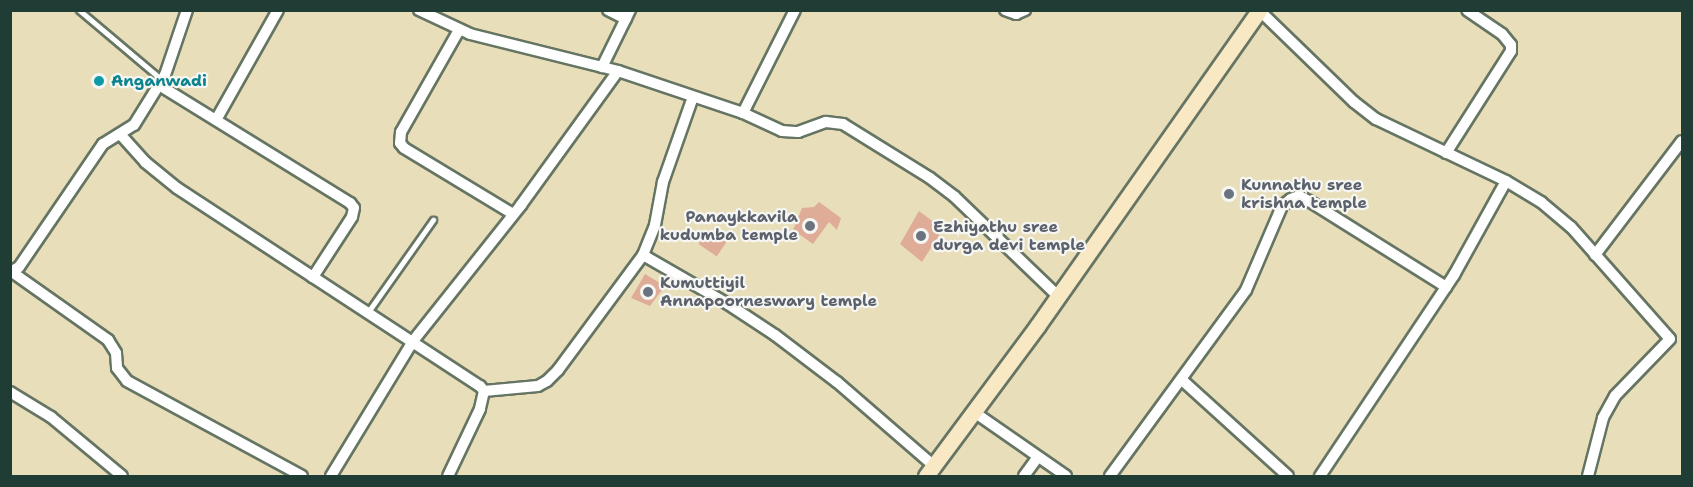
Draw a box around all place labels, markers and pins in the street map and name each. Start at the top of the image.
place label: Anganwadi [111,71,207,91]
marker: Anganwadi [92,74,106,88]
place label: Kunnathu sree krishna temple [1241,175,1367,213]
marker: Kunnathu sree krishna temple [1222,187,1236,201]
place label: Panaykkavila kudumba temple [660,207,798,245]
place label: Ezhiyathu sree durga devi temple [933,217,1085,255]
marker: Panaykkavila kudumba temple [803,219,817,233]
marker: Ezhiyathu sree durga devi temple [914,229,928,243]
place label: Kumuttiyil Annapoorneswary temple [660,273,877,311]
marker: Kumuttiyil Annapoorneswary temple [641,285,655,299]

